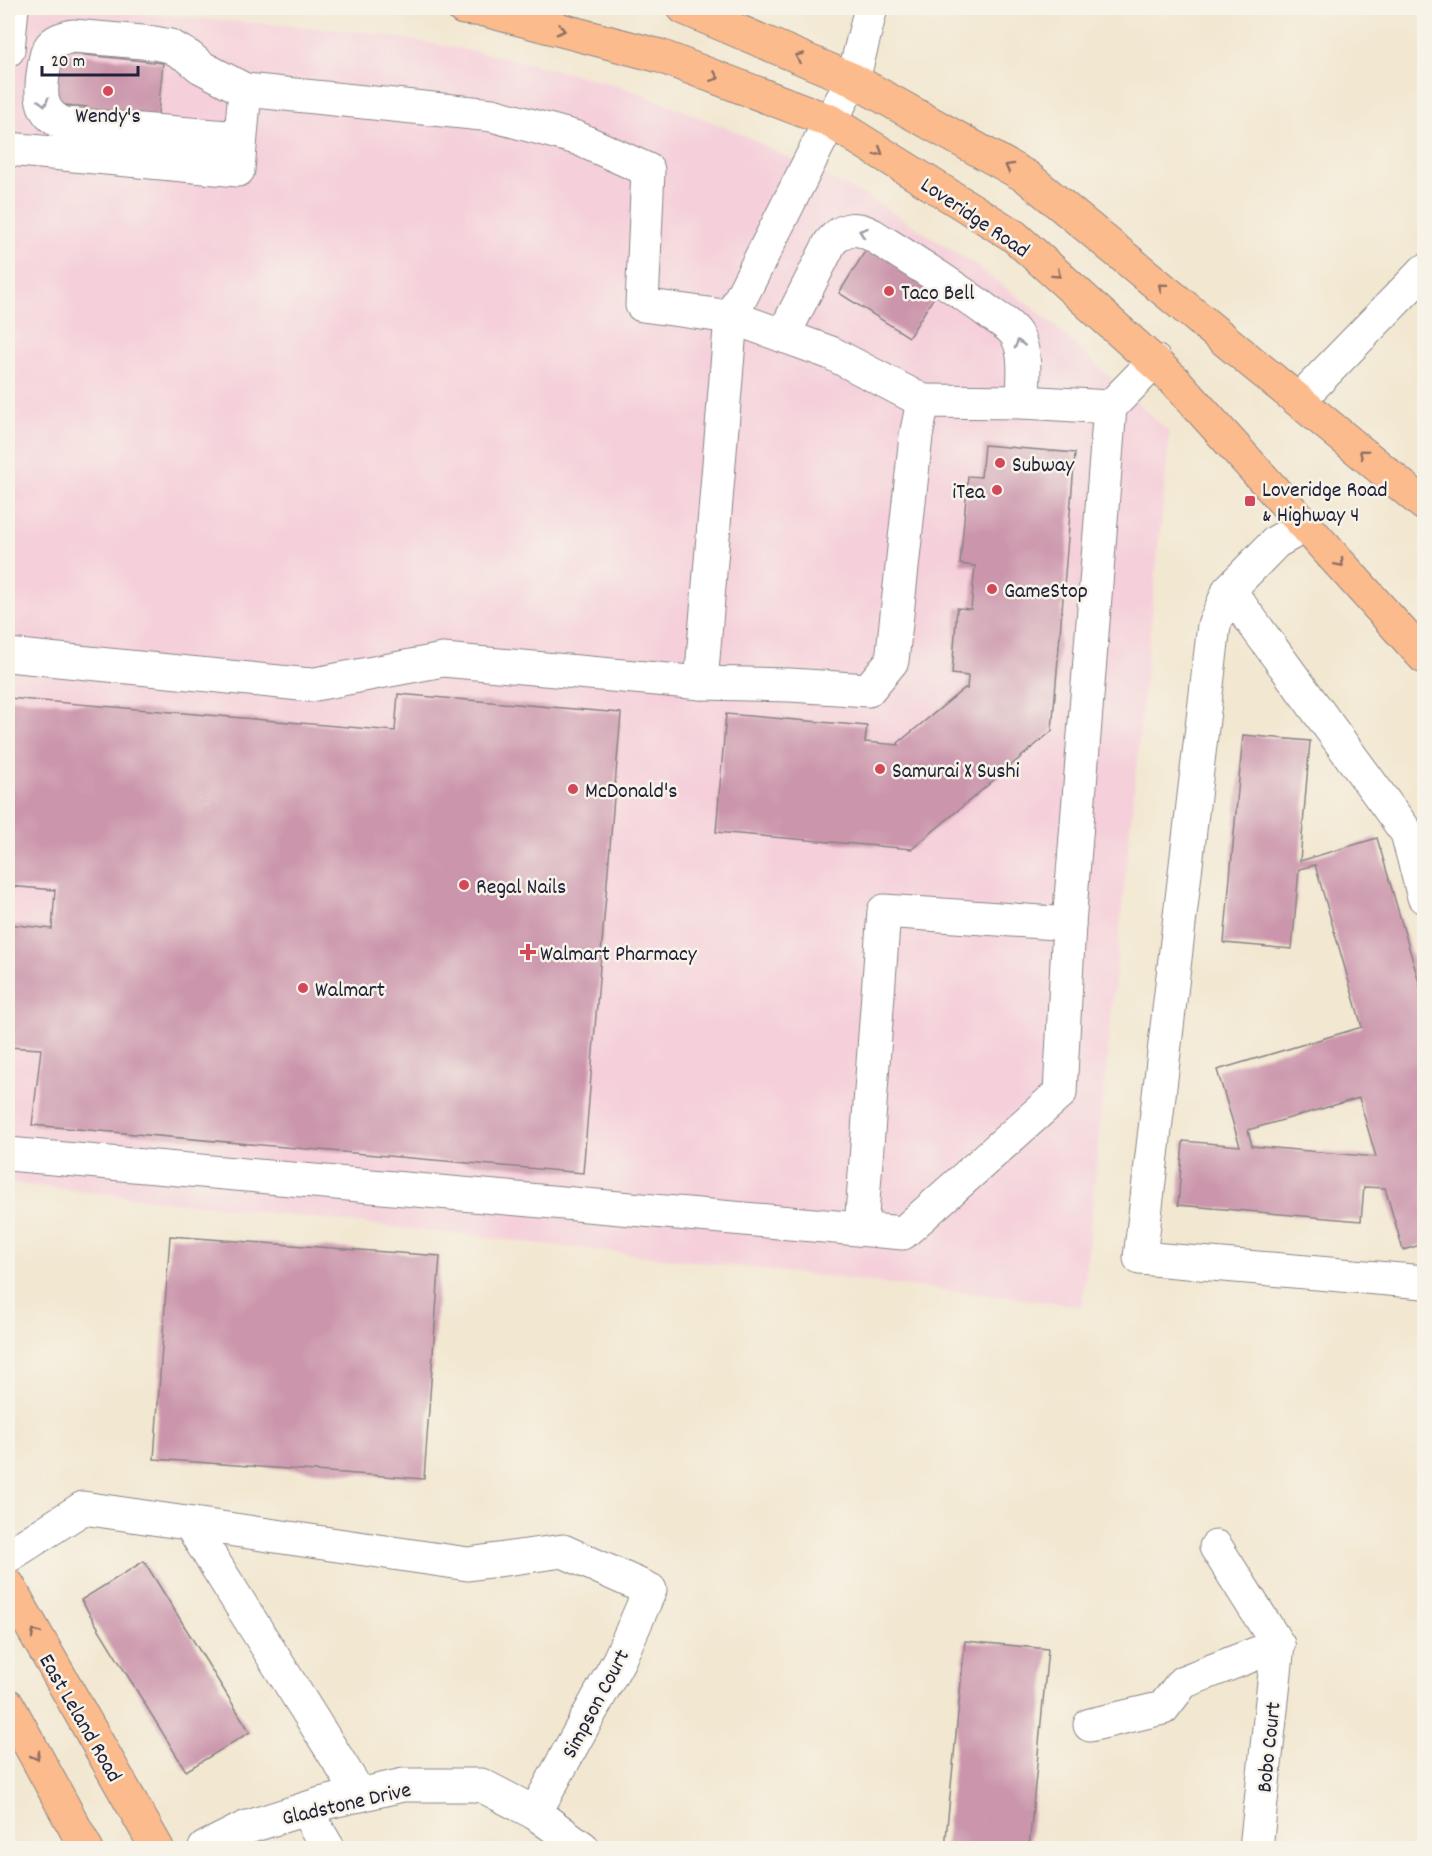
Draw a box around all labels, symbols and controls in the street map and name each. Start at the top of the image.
one-way arrow [555,23,566,35]
scale bar [42,39,138,77]
text: 20 m [51,50,85,75]
one-way arrow [795,52,806,64]
one-way arrow [709,70,720,83]
marker: Wendy's [101,84,115,98]
one-way arrow [37,96,49,107]
place label: Wendy's [75,102,141,133]
one-way arrow [873,144,883,156]
one-way arrow [1005,162,1015,174]
street label: Loveridge Road [913,171,1035,267]
one-way arrow [858,227,869,239]
one-way arrow [1050,267,1061,278]
place label: Taco Bell [901,279,974,310]
one-way arrow [1158,283,1169,294]
marker: Taco Bell [882,284,896,298]
one-way arrow [1013,339,1026,349]
one-way arrow [1359,450,1370,461]
place label: Subway [1012,451,1075,482]
marker: Subway [993,456,1007,470]
place label: Loveridge Road & Highway 4 [1262,476,1388,532]
place label: iTea [952,478,986,509]
marker: iTea [990,483,1004,497]
marker: Loveridge Road & Highway 4 [1243,494,1257,508]
one-way arrow [1333,557,1344,567]
place label: GameStop [1004,577,1088,608]
marker: GameStop [985,582,999,596]
place label: Samurai X Sushi [892,757,1020,788]
marker: Samurai X Sushi [873,762,887,776]
place label: McDonald's [585,777,678,808]
marker: McDonald's [566,782,580,796]
place label: Regal Nails [476,873,566,904]
marker: Regal Nails [457,878,471,892]
place label: Walmart Pharmacy [540,940,698,971]
marker: Walmart Pharmacy [521,945,535,959]
place label: Walmart [315,976,385,1007]
marker: Walmart [296,981,310,995]
one-way arrow [31,1629,42,1640]
street label: Simpson Court [555,1645,639,1765]
street label: East Leland Road [30,1649,128,1789]
street label: Bobo Court [1250,1700,1291,1794]
one-way arrow [29,1750,40,1760]
street label: Gladstone Drive [279,1776,414,1835]

